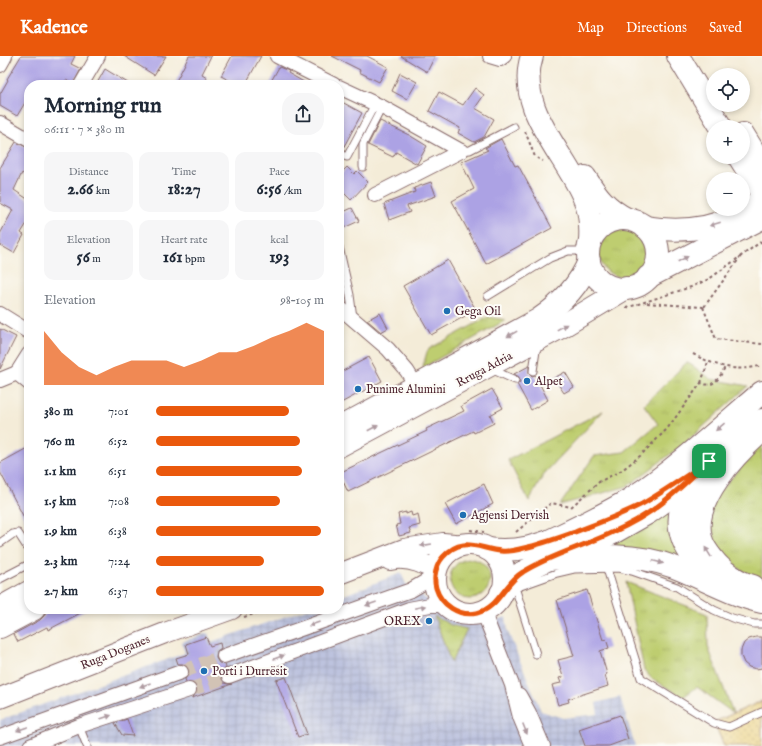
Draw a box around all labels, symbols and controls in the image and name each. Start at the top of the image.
text: Kadence [20,16,88,40]
text: Map [577,19,604,37]
text: Directions [626,19,687,37]
text: Saved [709,19,742,37]
map controls [706,68,750,216]
button: locate [706,68,750,112]
text: Morning run [44,92,162,120]
button: share [282,93,324,135]
button: + [706,120,750,164]
text: 06:11 · 7 × 380 m [44,121,125,138]
text: Distance [69,165,109,179]
text: Time [172,165,196,179]
text: Pace [269,165,290,179]
button: − [706,172,750,216]
text: 2.66 [67,179,93,200]
text: 18:27 [167,179,201,200]
text: 6:56 [257,179,282,200]
text: km [93,184,110,198]
text: /km [282,184,302,198]
one-way arrow [709,221,721,227]
text: Elevation [67,233,110,247]
text: Heart rate [161,233,207,247]
text: kcal [270,233,289,247]
text: 56 [77,247,90,268]
text: 161 [163,247,183,268]
text: 193 [269,247,289,268]
text: m [90,252,101,266]
text: bpm [183,252,205,266]
one-way arrow [677,256,689,262]
text: Elevation [44,292,96,309]
text: 98–105 m [280,292,324,309]
place label: Gega Oil [455,304,502,319]
marker: Gega Oil [442,306,452,316]
one-way arrow [556,323,568,330]
one-way arrow [506,331,518,338]
street label: Rruga Adria [454,348,516,390]
place label: Alpet [534,374,563,390]
marker: Alpet [522,376,532,386]
place label: Punime Alumini [366,382,446,397]
marker: Punime Alumini [353,384,363,394]
text: 380 m [44,403,73,420]
text: 7:01 [108,403,129,420]
one-way arrow [715,423,725,432]
one-way arrow [368,425,379,431]
text: 760 m [44,433,75,450]
text: 6:52 [108,433,128,450]
pin [692,444,726,478]
icon: arrive [698,450,720,472]
text: 1.1 km [44,463,76,480]
text: 6:51 [108,463,126,480]
text: 1.5 km [44,493,76,510]
text: 7:08 [108,493,129,510]
place label: Agjensi Dervish [470,508,550,523]
marker: Agjensi Dervish [458,510,468,520]
text: 1.9 km [44,523,77,540]
text: 6:38 [108,523,127,540]
one-way arrow [420,542,432,548]
one-way arrow [704,547,712,557]
text: 2.3 km [44,553,78,570]
text: 7:24 [108,553,130,570]
one-way arrow [652,559,664,565]
text: 2.7 km [44,583,78,600]
text: 6:37 [108,583,128,600]
one-way arrow [365,601,377,607]
one-way arrow [413,603,426,609]
place label: OREX [384,614,421,629]
marker: OREX [424,616,434,626]
one-way arrow [308,621,320,627]
street label: Ruga Doganes [78,632,152,673]
one-way arrow [273,654,285,660]
place label: Porti i Durrësit [212,664,287,679]
marker: Porti i Durrësit [199,666,209,676]
one-way arrow [138,682,150,688]
one-way arrow [100,714,112,720]
one-way arrow [521,723,528,735]
one-way arrow [16,726,28,732]

